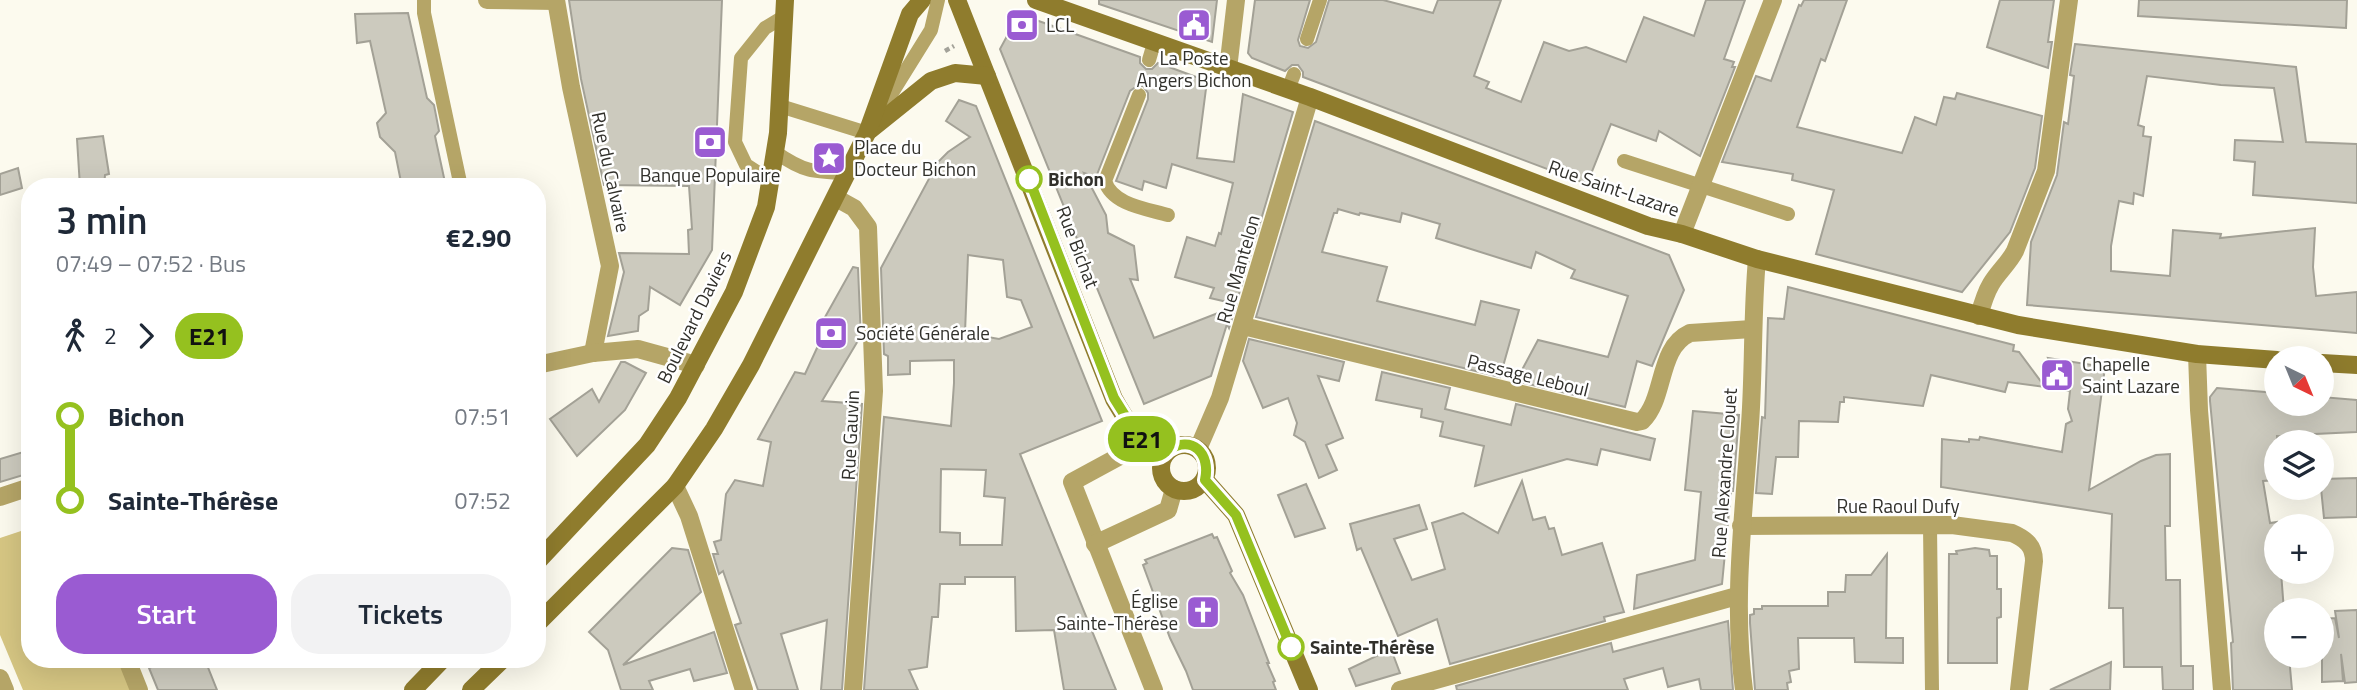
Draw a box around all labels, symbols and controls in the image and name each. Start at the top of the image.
bank icon: LCL [1003,6,1041,44]
public building icon: La Poste Angers Bichon [1175,6,1213,44]
place label: LCL [1046,10,1074,39]
place label: La Poste Angers Bichon [1136,43,1252,94]
street label: Rue du Calvaire [585,109,638,235]
bank icon: Banque Populaire [691,123,729,161]
place label: Place du Docteur Bichon [854,132,976,183]
place icon: Place du Docteur Bichon [810,139,848,177]
street label: Rue Saint-Lazare [1545,152,1684,224]
place label: Banque Populaire [640,160,780,189]
place label: Bichon [1048,164,1104,193]
marker: Bichon [1016,166,1042,192]
text: 3 min [56,191,147,249]
street label: Rue Bichat [1050,201,1108,292]
street label: Rue Mantelon [1208,211,1267,327]
text: €2.90 [446,218,511,257]
street label: Boulevard Daviers [649,245,738,388]
text: 07:49 – 07:52 · Bus [56,246,246,281]
bank icon: Société Générale [812,314,850,352]
icon: walk [56,317,94,355]
icon: forward [127,317,165,355]
text: 2 [104,318,117,353]
text: E21 [189,318,229,354]
place label: Société Générale [856,318,990,347]
street label: Passage Leboul [1464,345,1592,404]
north arrow [2264,346,2334,416]
map controls [2264,346,2334,668]
place label: Chapelle Saint Lazare [2082,349,2180,400]
public building icon: Chapelle Saint Lazare [2038,356,2076,394]
street label: Rue Alexandre Clouet [1703,387,1744,559]
street label: Rue Gauvin [833,389,866,481]
text: Bichon [108,397,185,436]
text: 07:51 [454,399,511,434]
line badge: E21 [1102,416,1182,462]
text: E21 [1122,421,1162,457]
button: layers [2264,430,2334,500]
text: Sainte-Thérèse [108,481,278,520]
text: 07:52 [454,483,511,518]
street label: Rue Raoul Dufy [1836,491,1960,520]
button: + [2264,514,2334,584]
button: Start [56,574,277,654]
button: Tickets [291,574,511,654]
place label: Église Sainte-Thérèse [1056,586,1178,637]
church icon: Église Sainte-Thérèse [1184,593,1222,631]
button: − [2264,598,2334,668]
place label: Sainte-Thérèse [1310,632,1435,661]
marker: Sainte-Thérèse [1278,634,1304,660]

